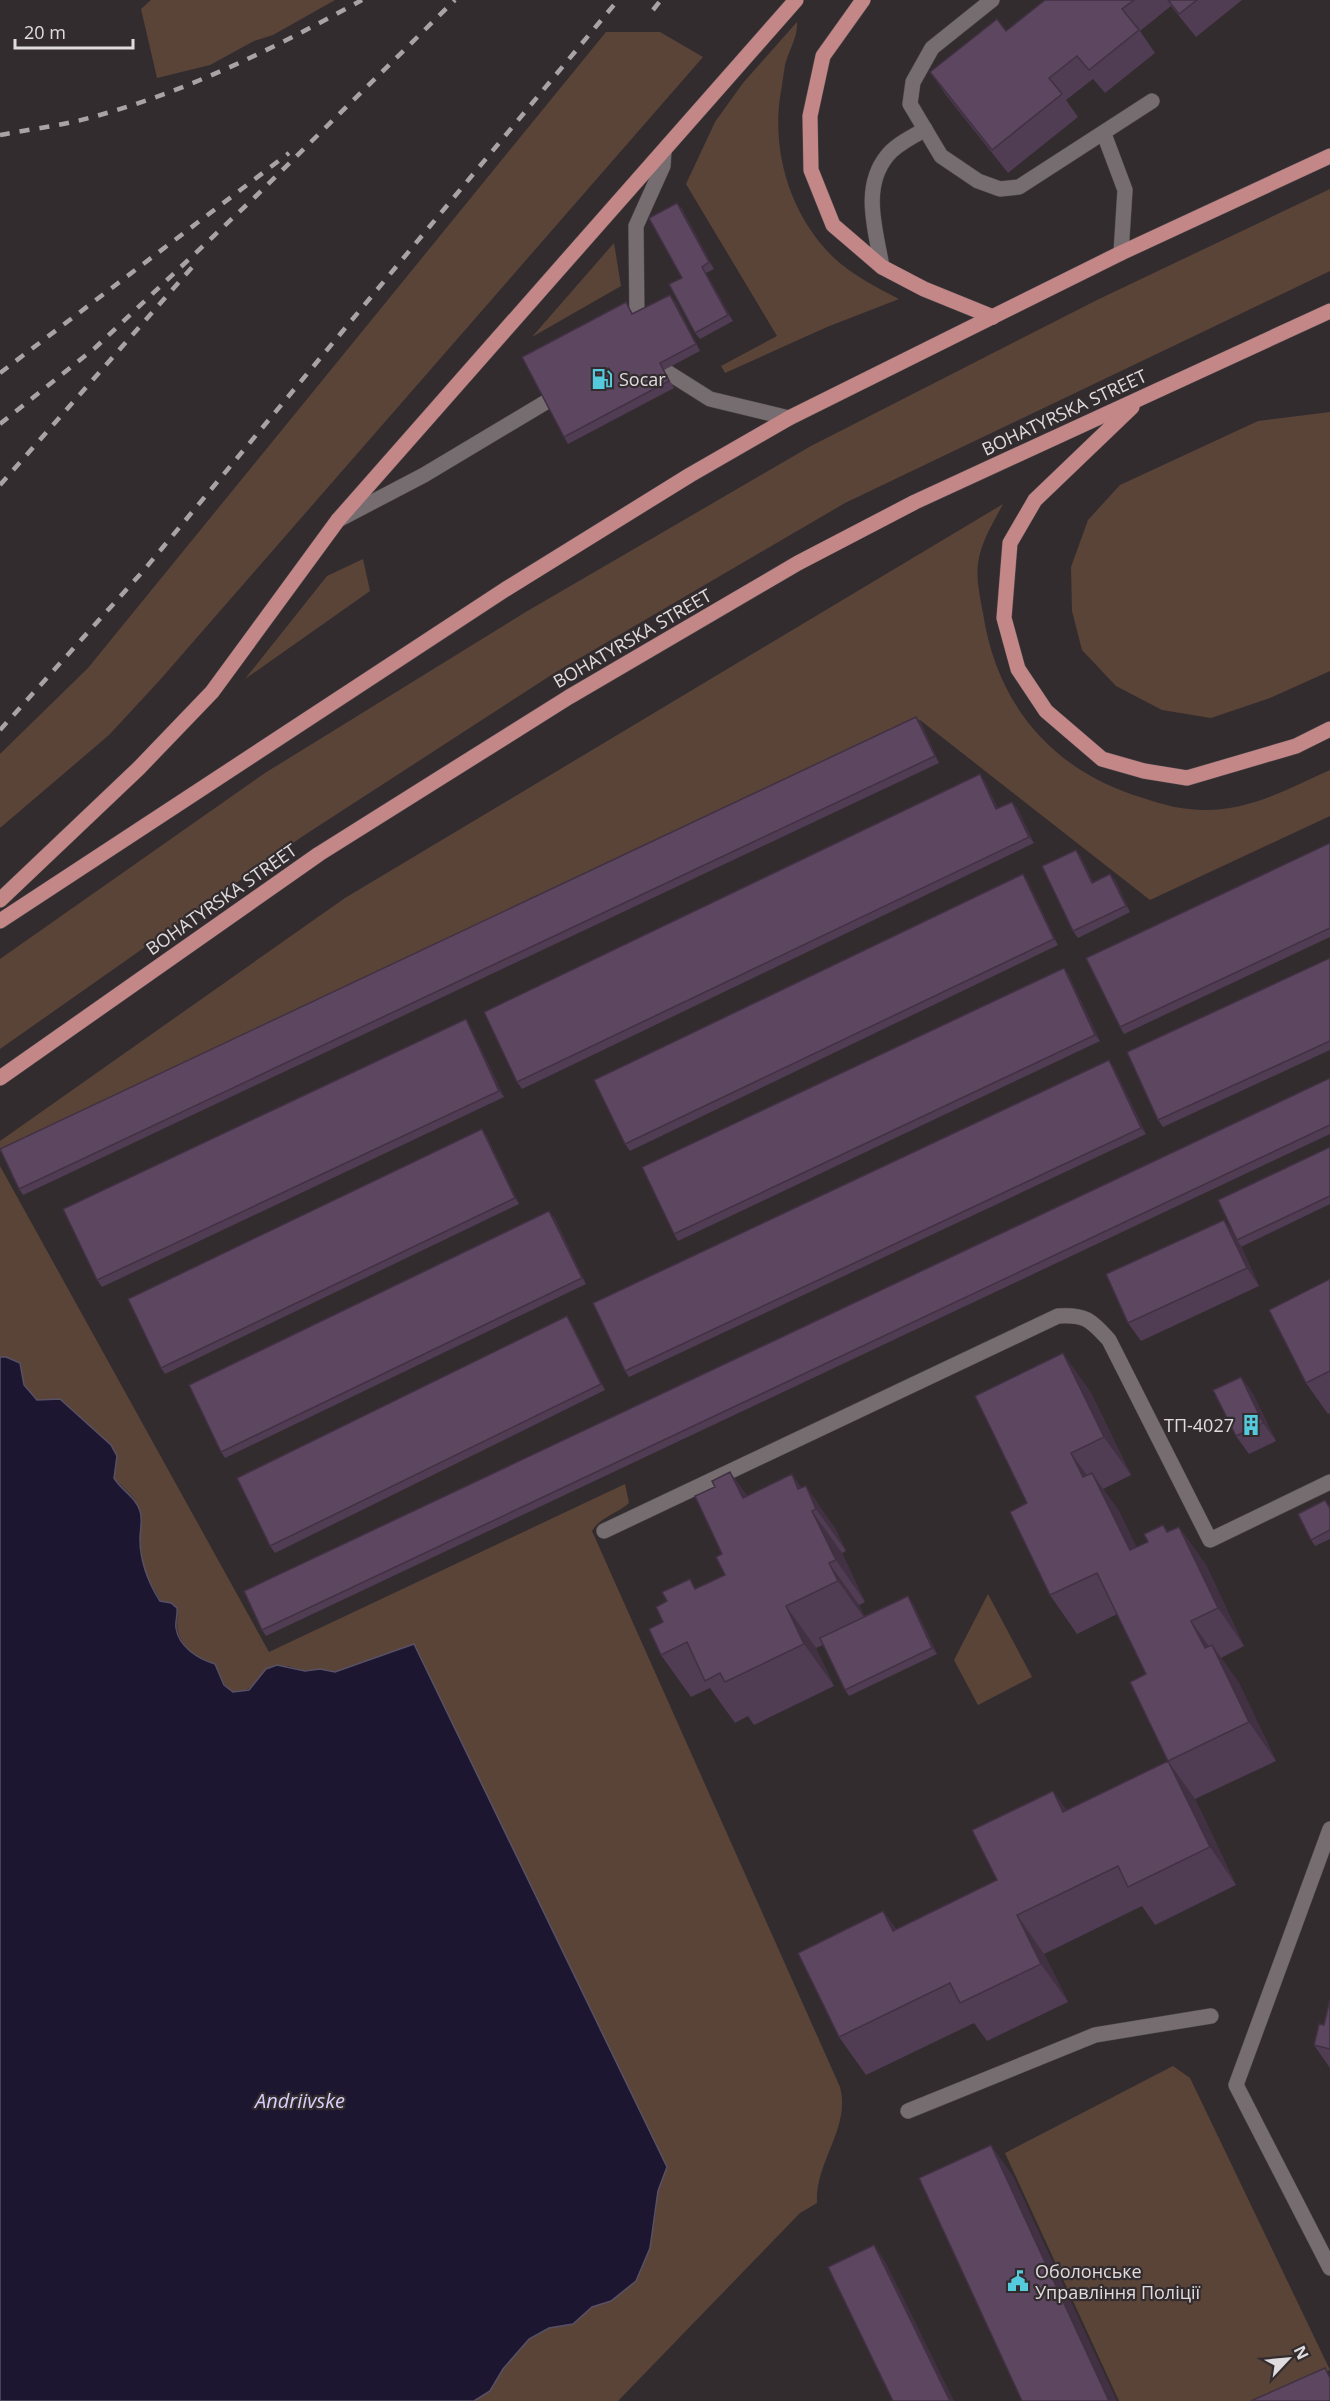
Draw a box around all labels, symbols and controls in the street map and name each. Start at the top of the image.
scale bar [15,12,134,50]
text: 20 m [24,20,66,44]
street label: BOHATYRSKA STREET [978,363,1150,461]
fuel station icon: Socar [590,367,614,391]
place label: Socar [619,367,666,391]
street label: BOHATYRSKA STREET [548,583,716,693]
street label: BOHATYRSKA STREET [141,838,301,960]
place label: ТП-4027 [1164,1413,1234,1437]
building icon: ТП-4027 [1239,1413,1263,1437]
water label: Andriivske [253,2087,345,2114]
place label: Оболонське Управління Поліції [1035,2259,1200,2304]
public building icon: Оболонське Управління Поліції [1006,2269,1030,2293]
north arrow [1258,2329,1318,2389]
text: N [1289,2342,1314,2363]

